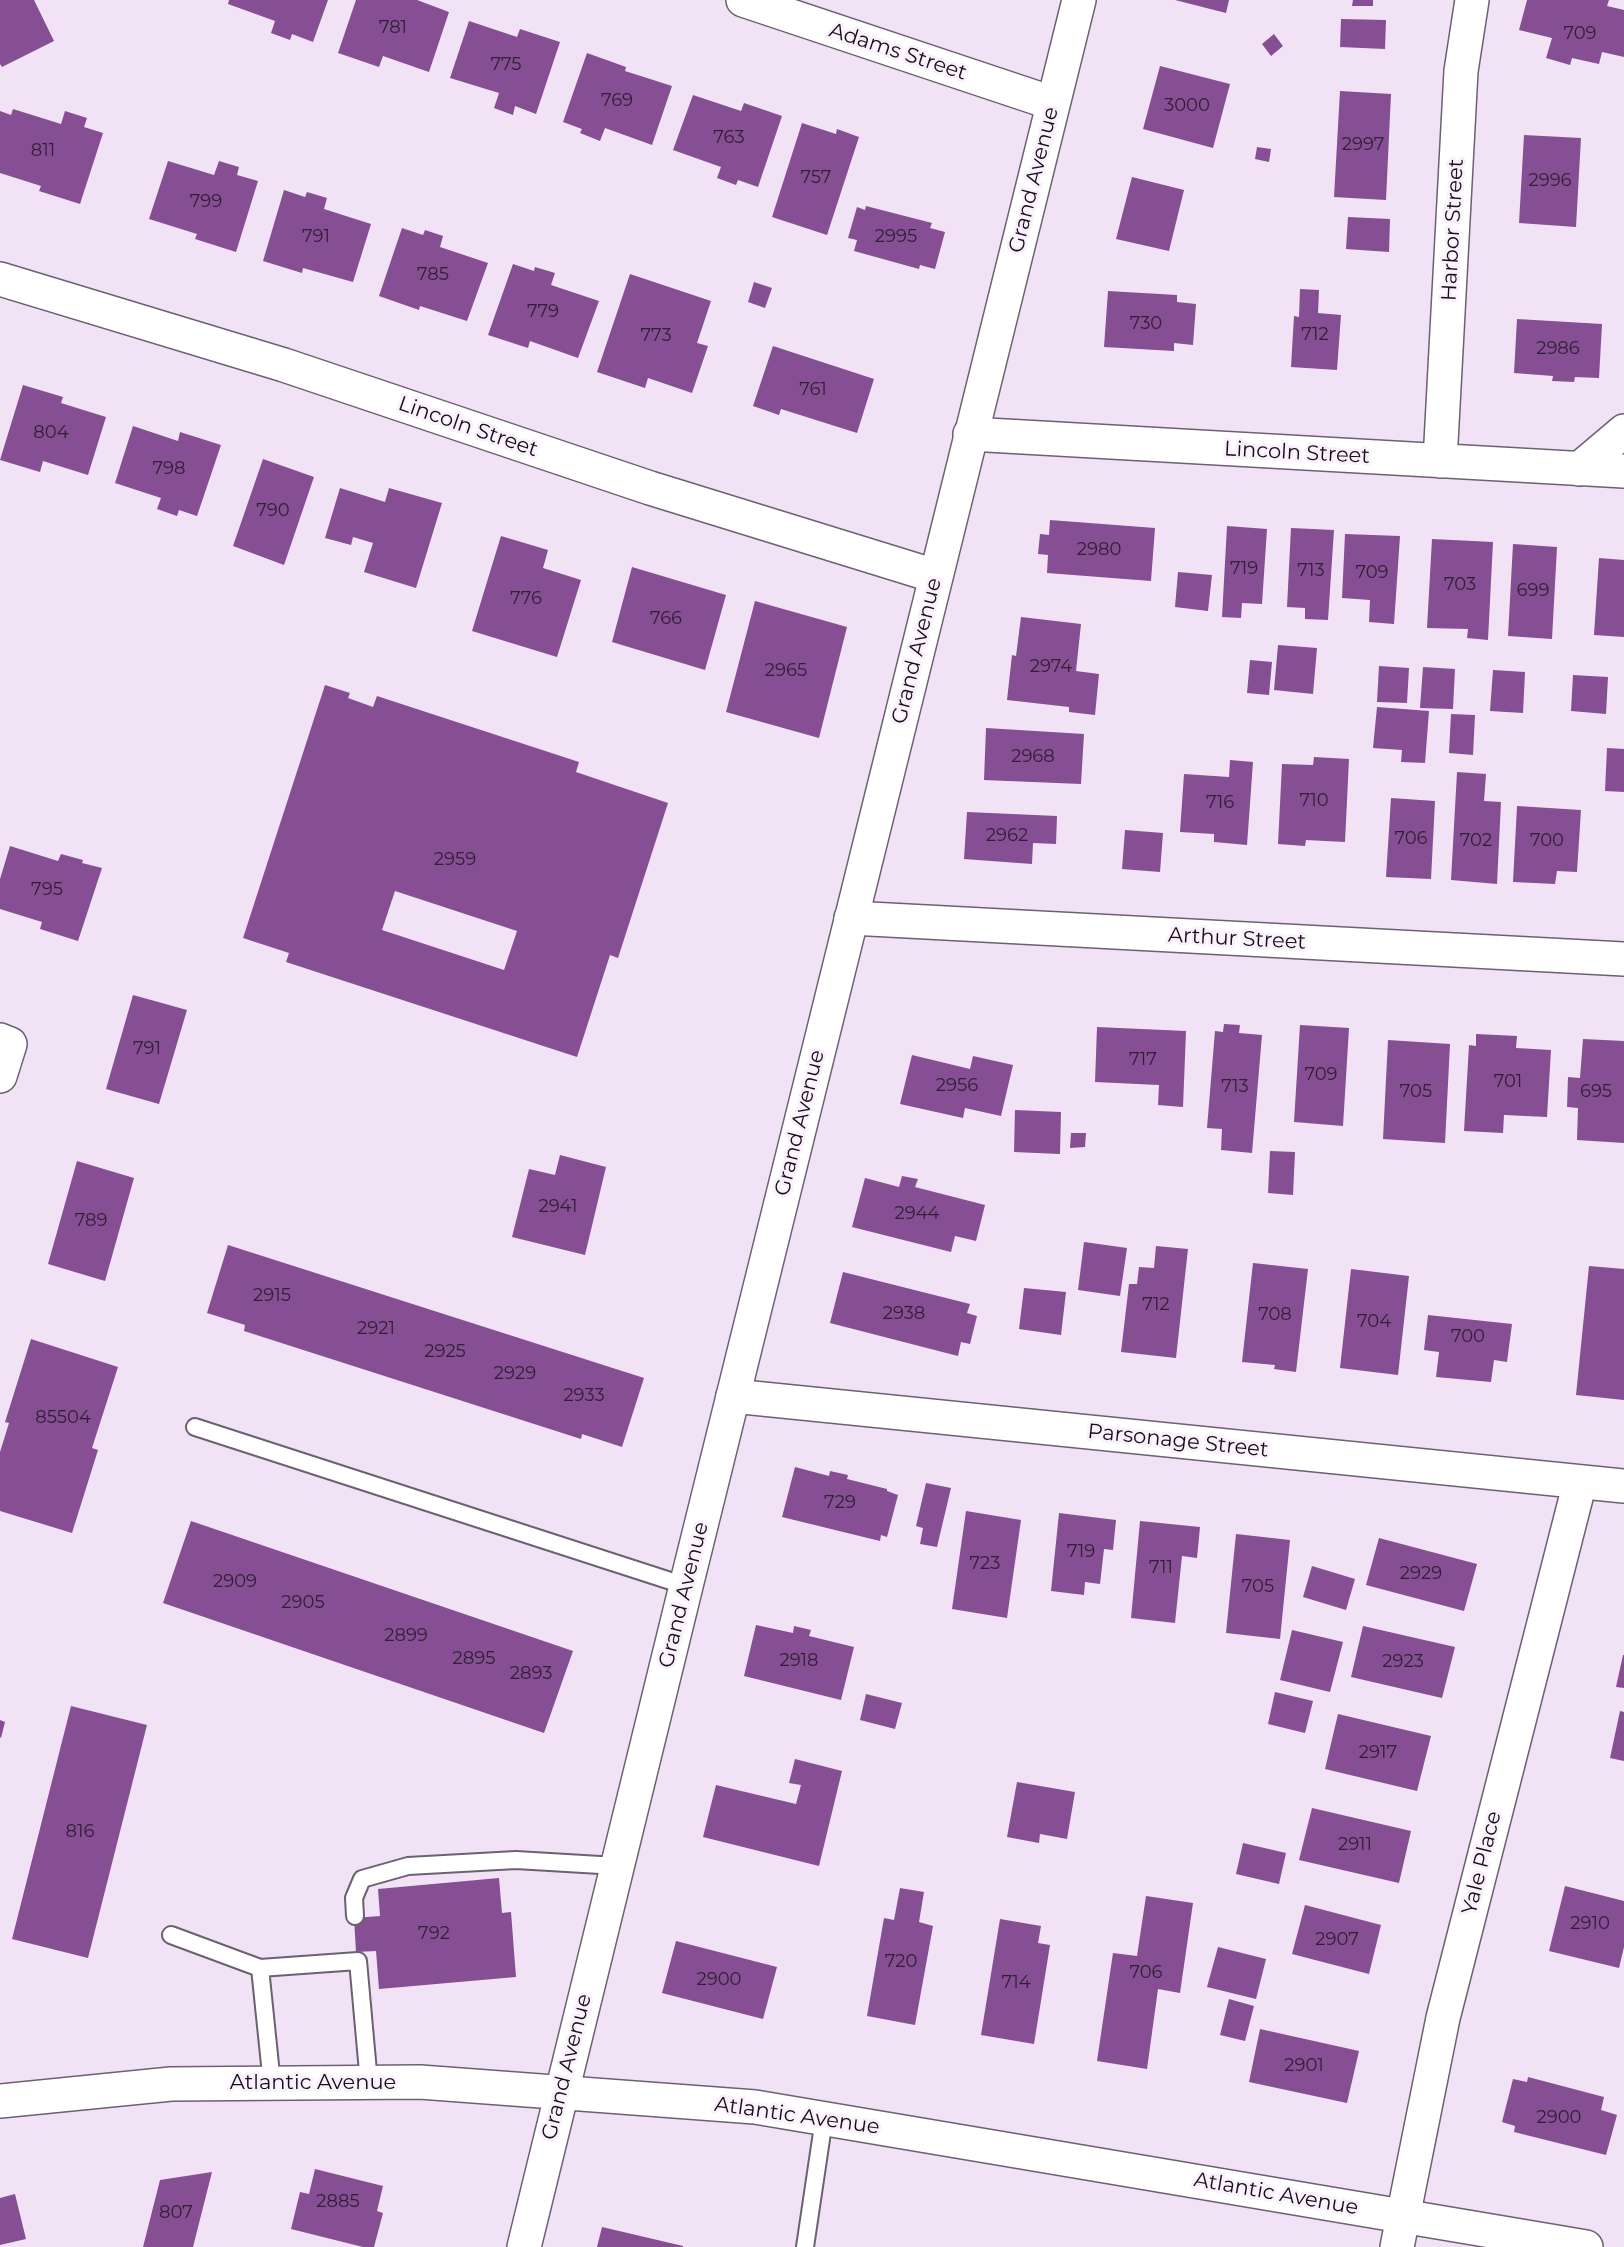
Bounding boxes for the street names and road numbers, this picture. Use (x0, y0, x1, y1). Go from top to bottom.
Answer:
street label: Adams Street (826, 18, 970, 86)
street label: Grand Avenue (1004, 104, 1064, 256)
street label: Harbor Street (1437, 158, 1469, 302)
street label: Lincoln Street (395, 391, 541, 463)
street label: Lincoln Street (1224, 437, 1370, 469)
street label: Grand Avenue (887, 575, 947, 727)
street label: Arthur Street (1167, 923, 1307, 955)
street label: Grand Avenue (770, 1047, 830, 1199)
street label: Parsonage Street (1086, 1419, 1270, 1463)
street label: Grand Avenue (654, 1519, 714, 1671)
street label: Yale Place (1457, 1809, 1507, 1917)
street label: Grand Avenue (537, 1991, 597, 2143)
street label: Atlantic Avenue (230, 2070, 396, 2096)
street label: Atlantic Avenue (713, 2092, 881, 2140)
street label: Atlantic Avenue (1192, 2167, 1360, 2221)

